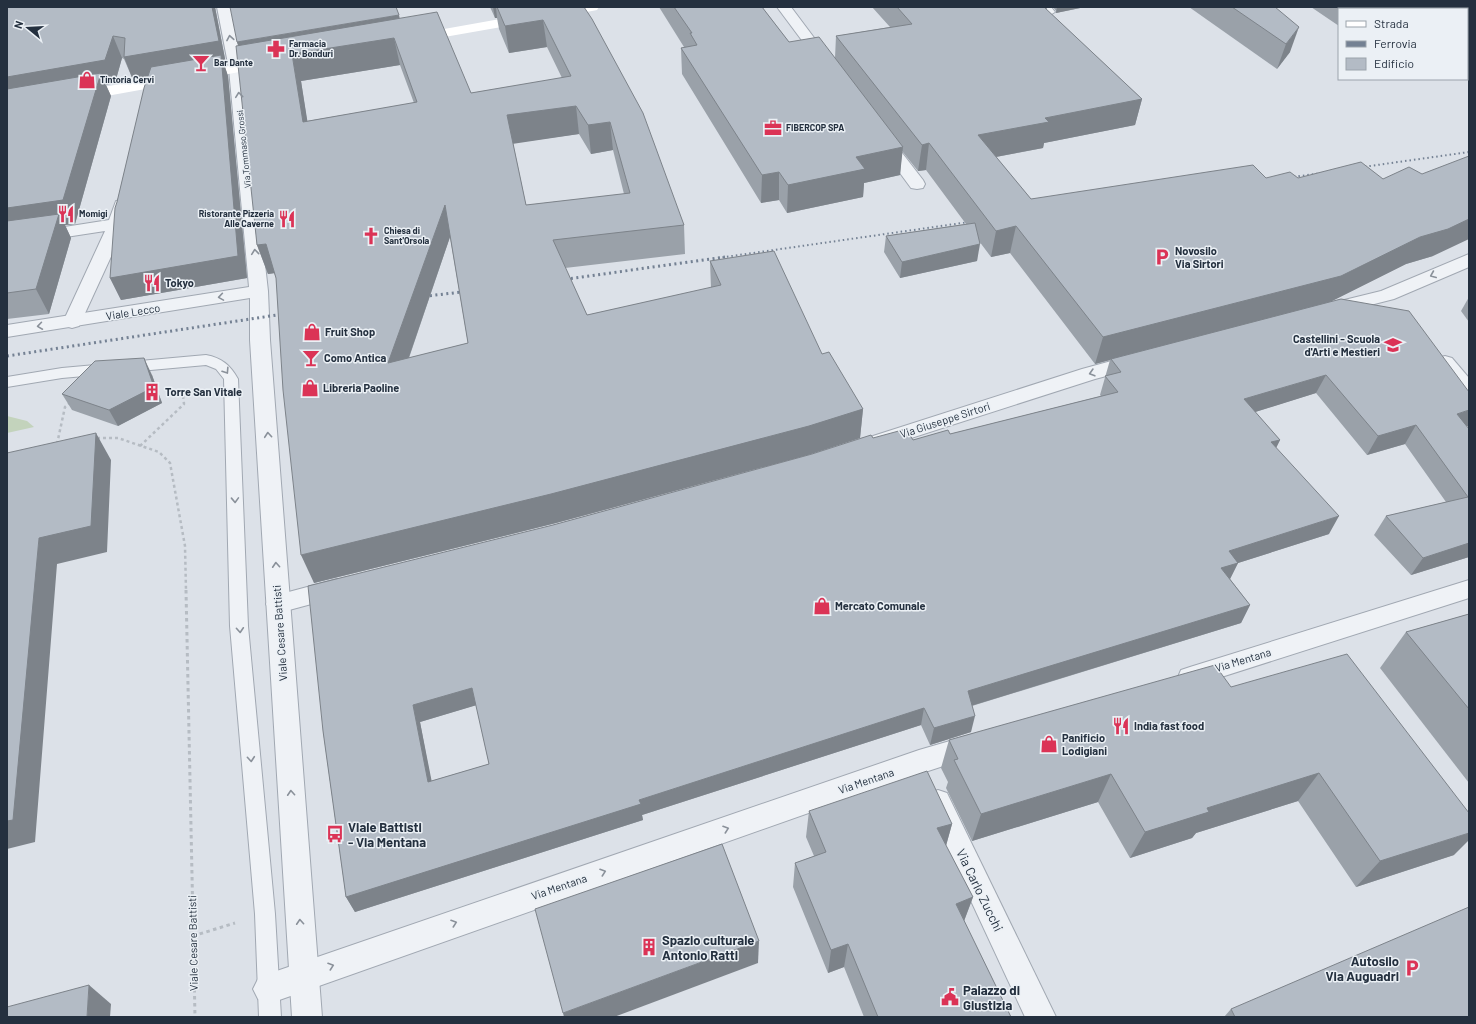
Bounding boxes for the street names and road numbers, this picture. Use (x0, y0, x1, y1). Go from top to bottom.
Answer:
street label: Via Tommaso Grossi (234, 109, 253, 189)
street label: Viale Lecco (105, 301, 161, 322)
street label: Via Giuseppe Sirtori (898, 399, 992, 440)
street label: Viale Cesare Battisti (270, 584, 289, 681)
street label: Via Mentana (1213, 645, 1272, 674)
street label: Via Mentana (836, 765, 895, 796)
street label: Via Carlo Zucchi (953, 846, 1007, 934)
street label: Via Mentana (529, 871, 588, 902)
street label: Viale Cesare Battisti (185, 895, 200, 991)

